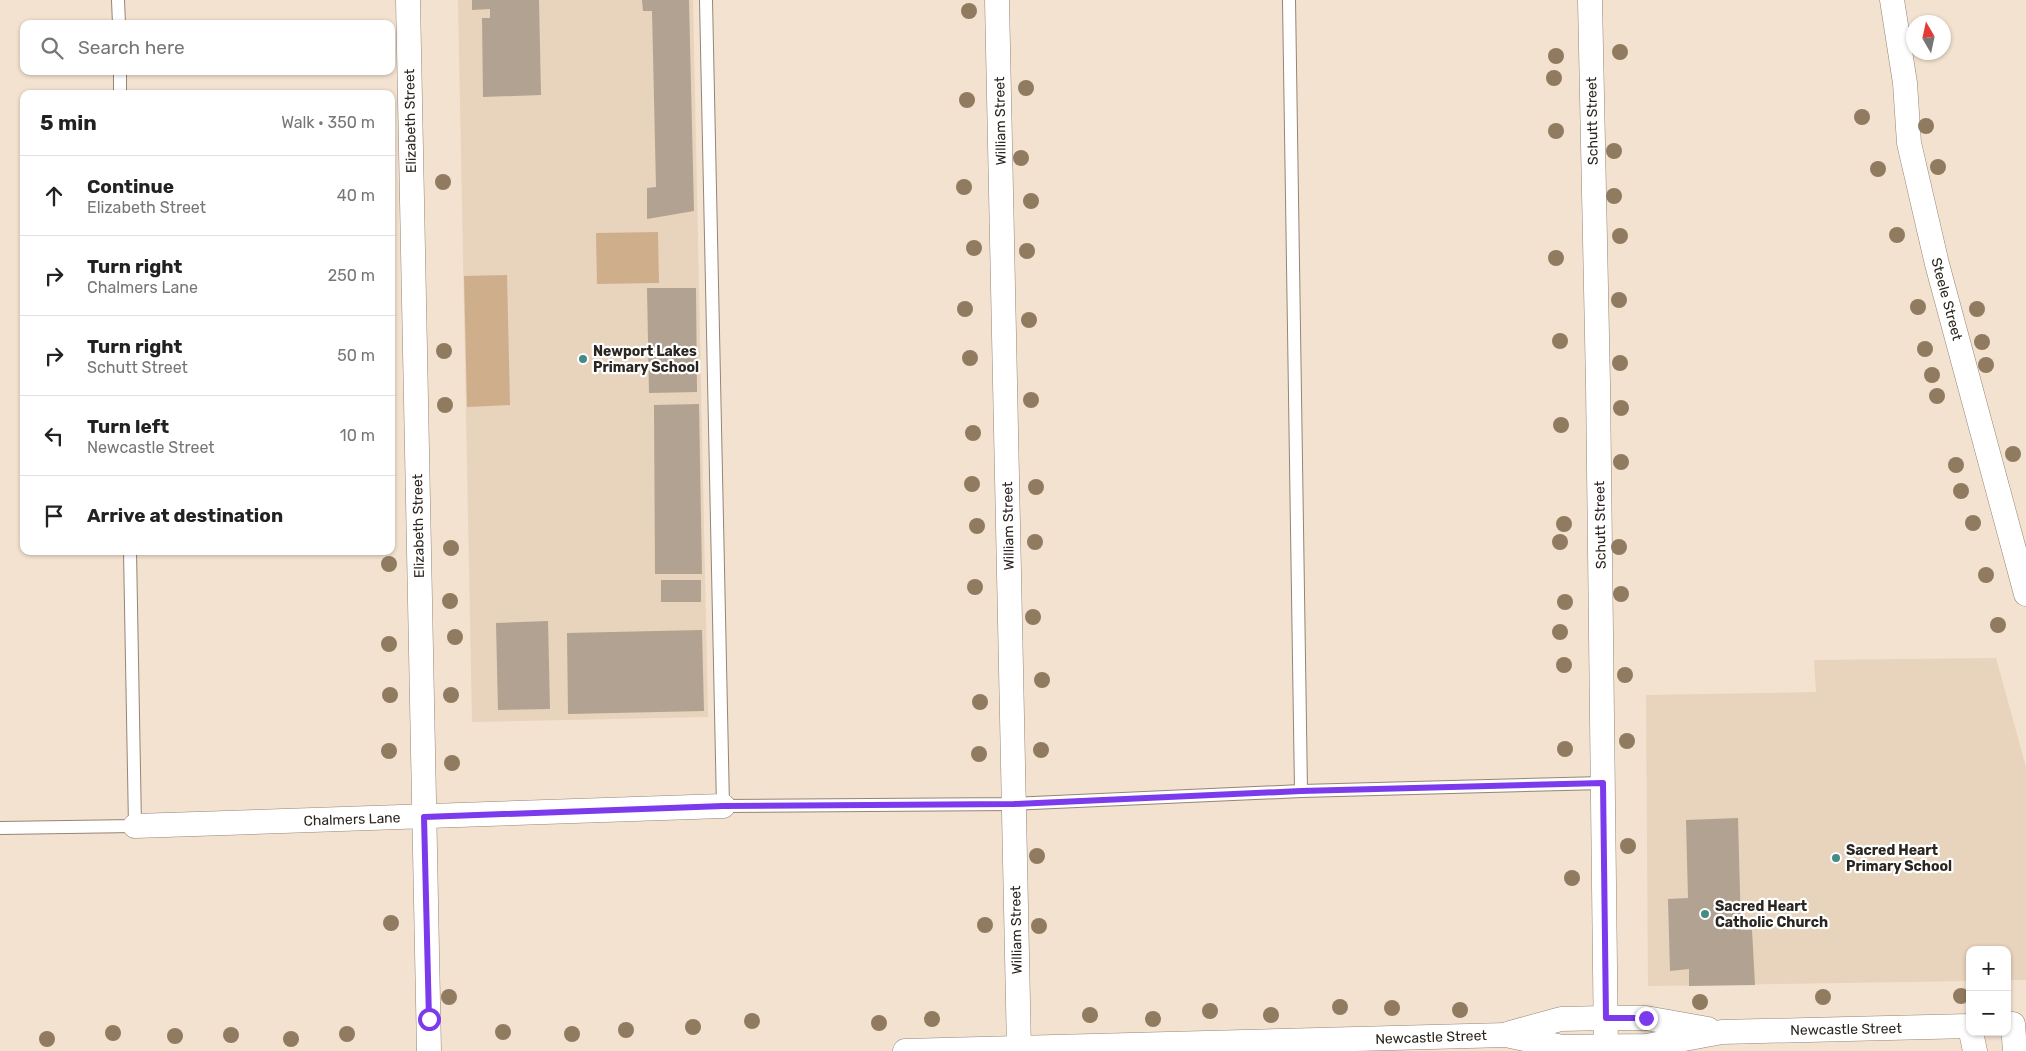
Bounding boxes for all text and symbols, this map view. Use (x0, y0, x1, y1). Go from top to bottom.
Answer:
north arrow (1906, 15, 1951, 60)
search box (20, 20, 395, 75)
icon: search (38, 34, 66, 62)
text: Search here (78, 36, 185, 59)
street label: Elizabeth Street (401, 68, 420, 173)
street label: William Street (991, 76, 1010, 166)
street label: Schutt Street (1583, 76, 1602, 165)
text: 5 min (40, 110, 97, 135)
text: Walk · 350 m (281, 113, 375, 132)
text: Continue (87, 175, 174, 198)
icon: ahead (40, 182, 68, 210)
text: 40 m (337, 186, 375, 205)
text: Elizabeth Street (87, 198, 206, 217)
text: Turn right (87, 255, 182, 278)
street label: Steele Street (1927, 256, 1966, 343)
icon: right (40, 262, 68, 290)
text: 250 m (328, 266, 375, 285)
text: Chalmers Lane (87, 278, 198, 297)
text: Turn right (87, 335, 182, 358)
icon: right (40, 342, 68, 370)
place label: Newport Lakes Primary School (593, 343, 699, 376)
text: 50 m (337, 346, 375, 365)
marker: Newport Lakes Primary School (577, 353, 589, 365)
text: Schutt Street (87, 358, 188, 377)
text: Turn left (87, 415, 169, 438)
icon: left (40, 422, 68, 450)
text: 10 m (340, 426, 375, 445)
text: Newcastle Street (87, 438, 215, 457)
street label: Elizabeth Street (409, 473, 428, 578)
street label: Schutt Street (1591, 480, 1610, 569)
street label: William Street (999, 481, 1018, 571)
icon: arrive (40, 502, 68, 530)
text: Arrive at destination (87, 504, 283, 527)
street label: Chalmers Lane (303, 809, 401, 830)
place label: Sacred Heart Primary School (1846, 842, 1952, 875)
marker: Sacred Heart Primary School (1830, 852, 1842, 864)
street label: William Street (1007, 885, 1026, 975)
place label: Sacred Heart Catholic Church (1715, 898, 1828, 931)
marker: Sacred Heart Catholic Church (1699, 908, 1711, 920)
map controls (1966, 946, 2011, 1036)
button: + (1966, 946, 2011, 991)
button: − (1966, 991, 2011, 1036)
route end (1635, 1007, 1658, 1030)
route start (418, 1008, 441, 1031)
street label: Newcastle Street (1790, 1020, 1902, 1039)
street label: Newcastle Street (1375, 1027, 1488, 1048)

